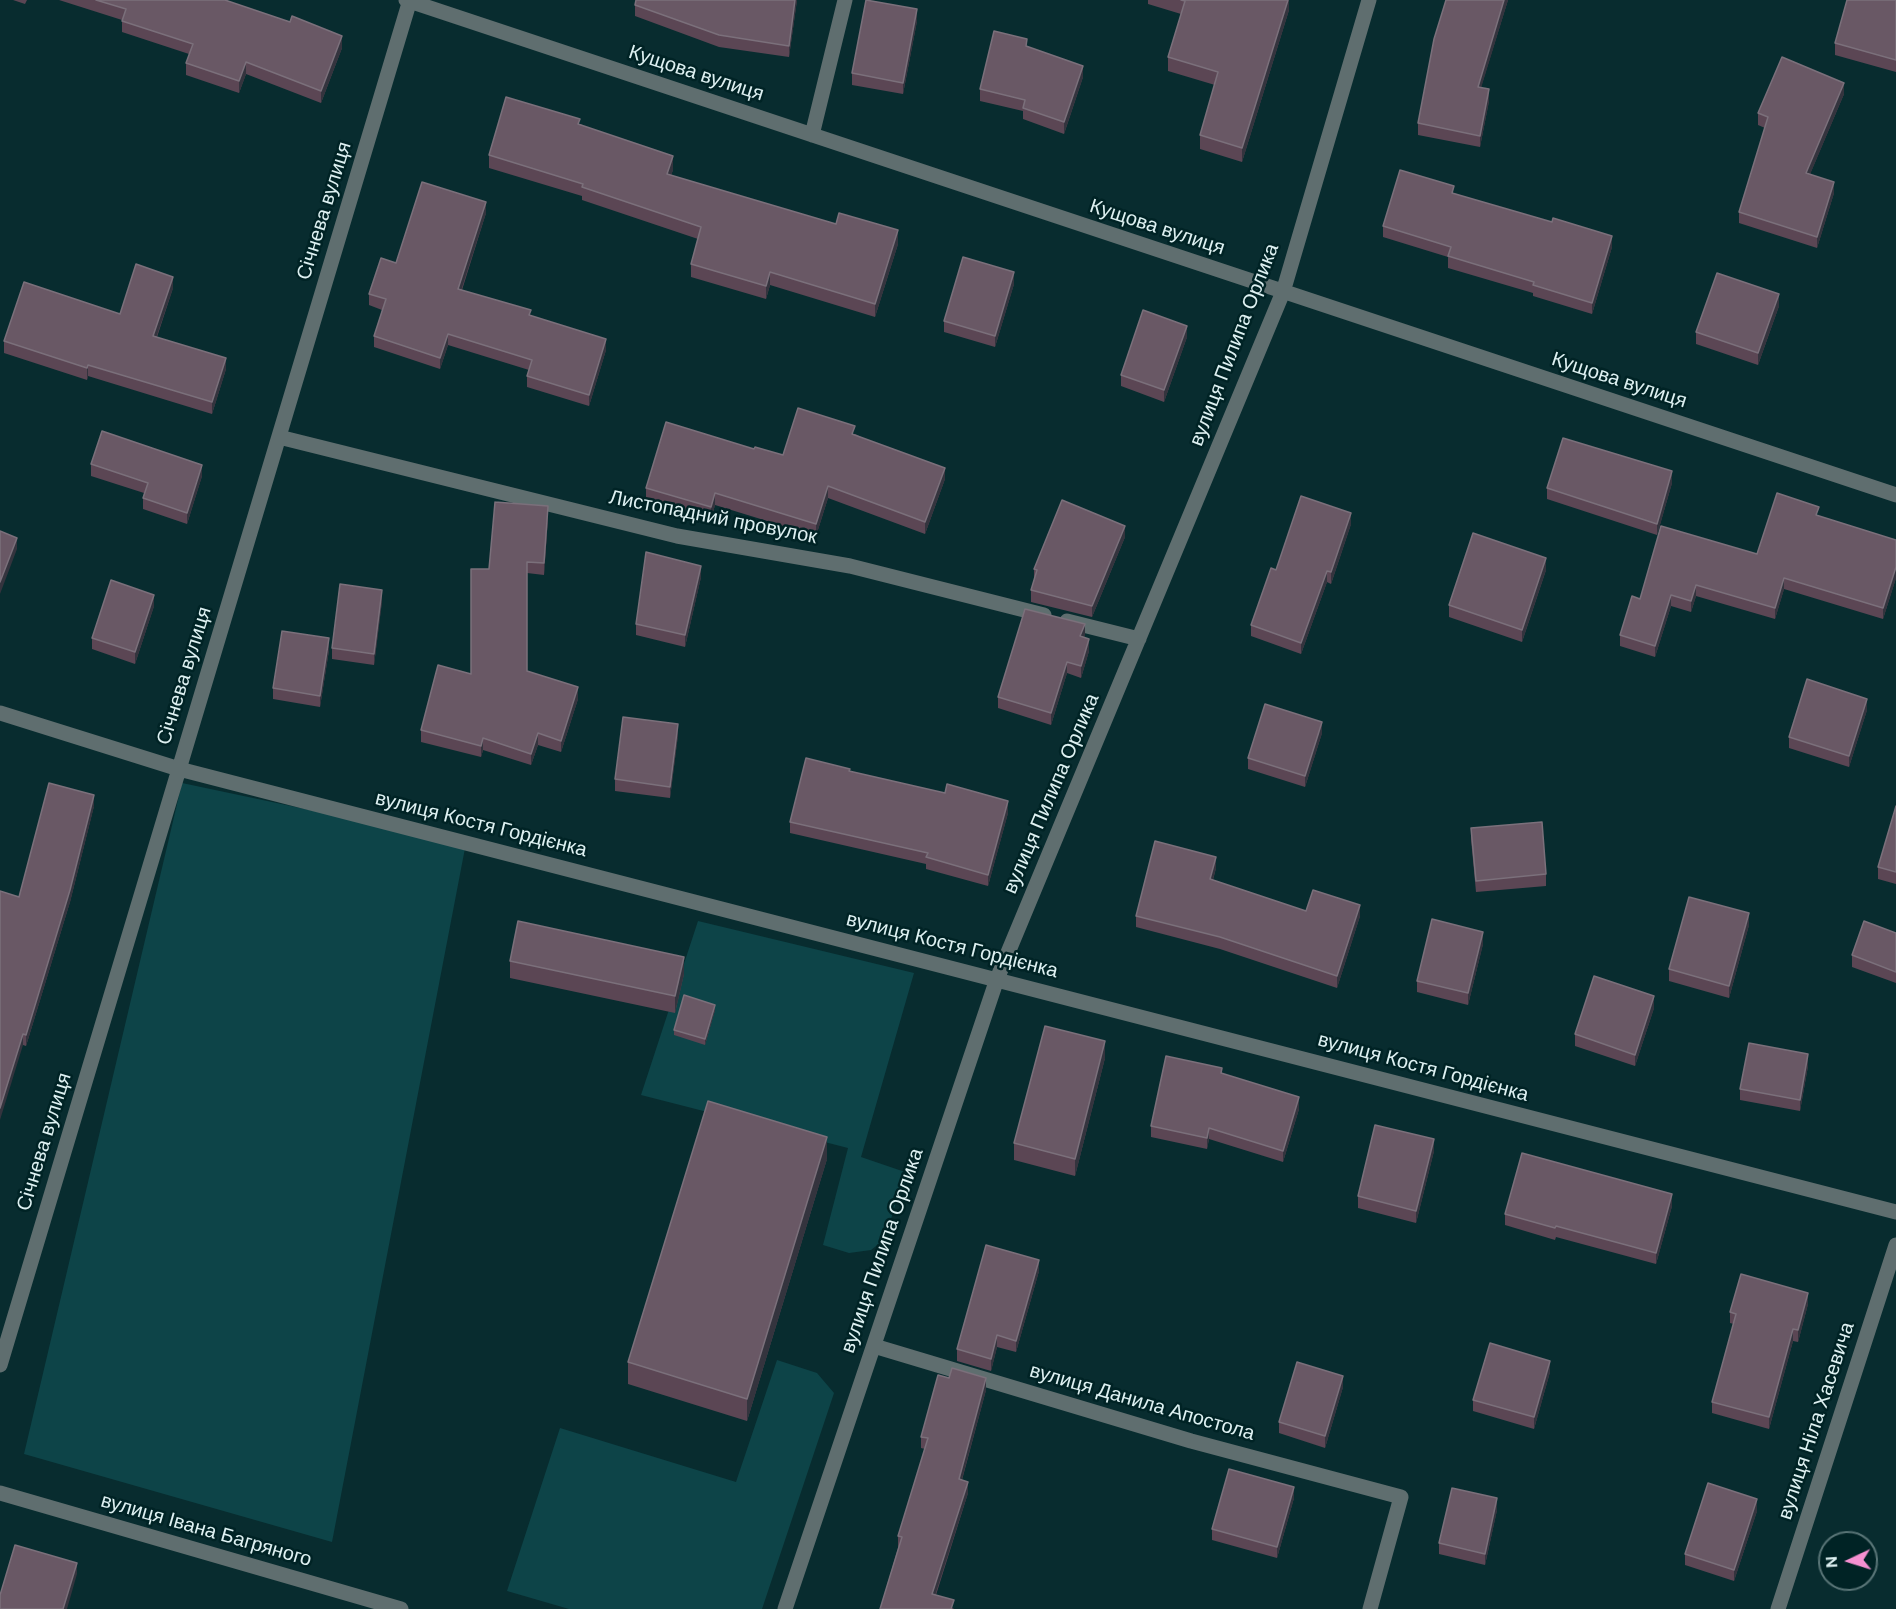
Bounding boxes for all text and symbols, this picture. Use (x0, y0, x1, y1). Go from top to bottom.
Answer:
street label: Кущова вулиця (625, 41, 767, 107)
street label: Січнева вулиця (293, 139, 357, 283)
street label: Кущова вулиця (1086, 195, 1228, 261)
street label: вулиця Пилипа Орлика (1185, 240, 1285, 450)
street label: Кущова вулиця (1548, 348, 1690, 414)
street label: Листопадний провулок (607, 486, 819, 550)
street label: Січнева вулиця (153, 604, 217, 748)
street label: вулиця Пилипа Орлика (999, 690, 1105, 898)
street label: вулиця Костя Гордієнка (373, 787, 589, 863)
street label: вулиця Костя Гордієнка (844, 908, 1060, 984)
street label: вулиця Костя Гордієнка (1315, 1028, 1531, 1108)
street label: Січнева вулиця (13, 1070, 77, 1214)
street label: вулиця Пилипа Орлика (837, 1145, 929, 1357)
street label: вулиця Ніла Хасевича (1774, 1319, 1860, 1523)
street label: вулиця Данила Апостола (1027, 1359, 1257, 1447)
street label: вулиця Івана Багряного (98, 1489, 314, 1573)
north arrow (1818, 1531, 1878, 1591)
text: N (1821, 1556, 1842, 1569)

